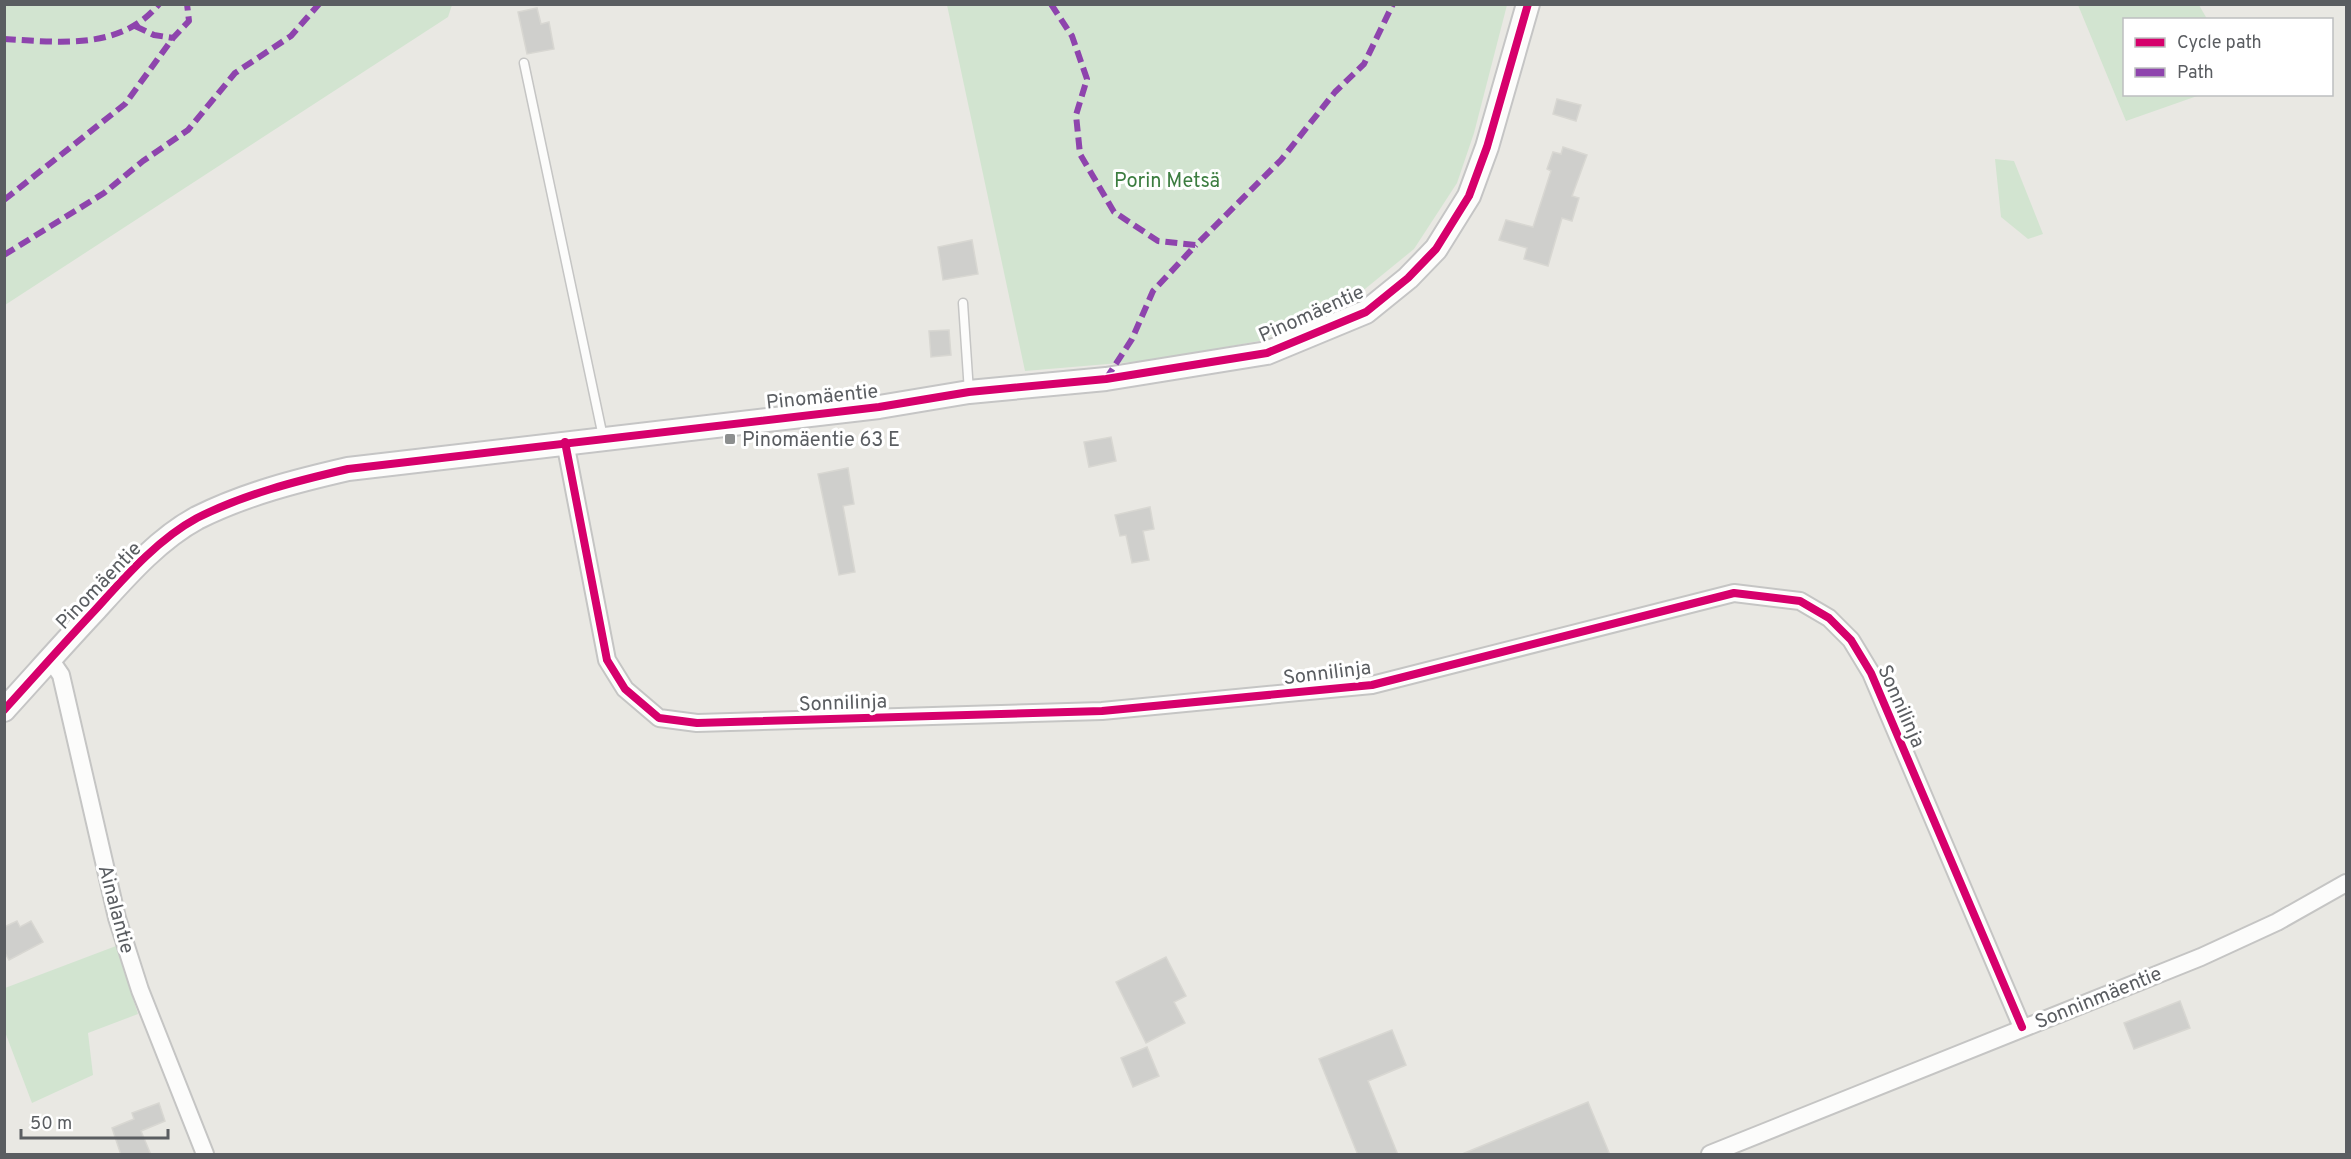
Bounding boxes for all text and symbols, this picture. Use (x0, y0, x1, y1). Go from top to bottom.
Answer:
legend (2123, 18, 2333, 96)
text: Cycle path (2177, 32, 2262, 55)
text: Path (2177, 62, 2214, 85)
park label: Porin Metsä (1114, 169, 1220, 195)
street label: Pinomäentie (1255, 280, 1369, 350)
street label: Pinomäentie (765, 379, 880, 417)
place label: Pinomäentie 63 E (742, 428, 900, 454)
marker: Pinomäentie 63 E (723, 432, 737, 446)
street label: Pinomäentie (51, 537, 148, 636)
street label: Sonnilinja (1282, 656, 1373, 692)
street label: Sonnilinja (1870, 661, 1930, 752)
street label: Sonnilinja (798, 689, 888, 719)
street label: Ainalantie (91, 862, 139, 957)
street label: Sonninmäentie (2032, 962, 2166, 1036)
scale bar (21, 1102, 168, 1140)
text: 50 m (30, 1113, 72, 1136)

